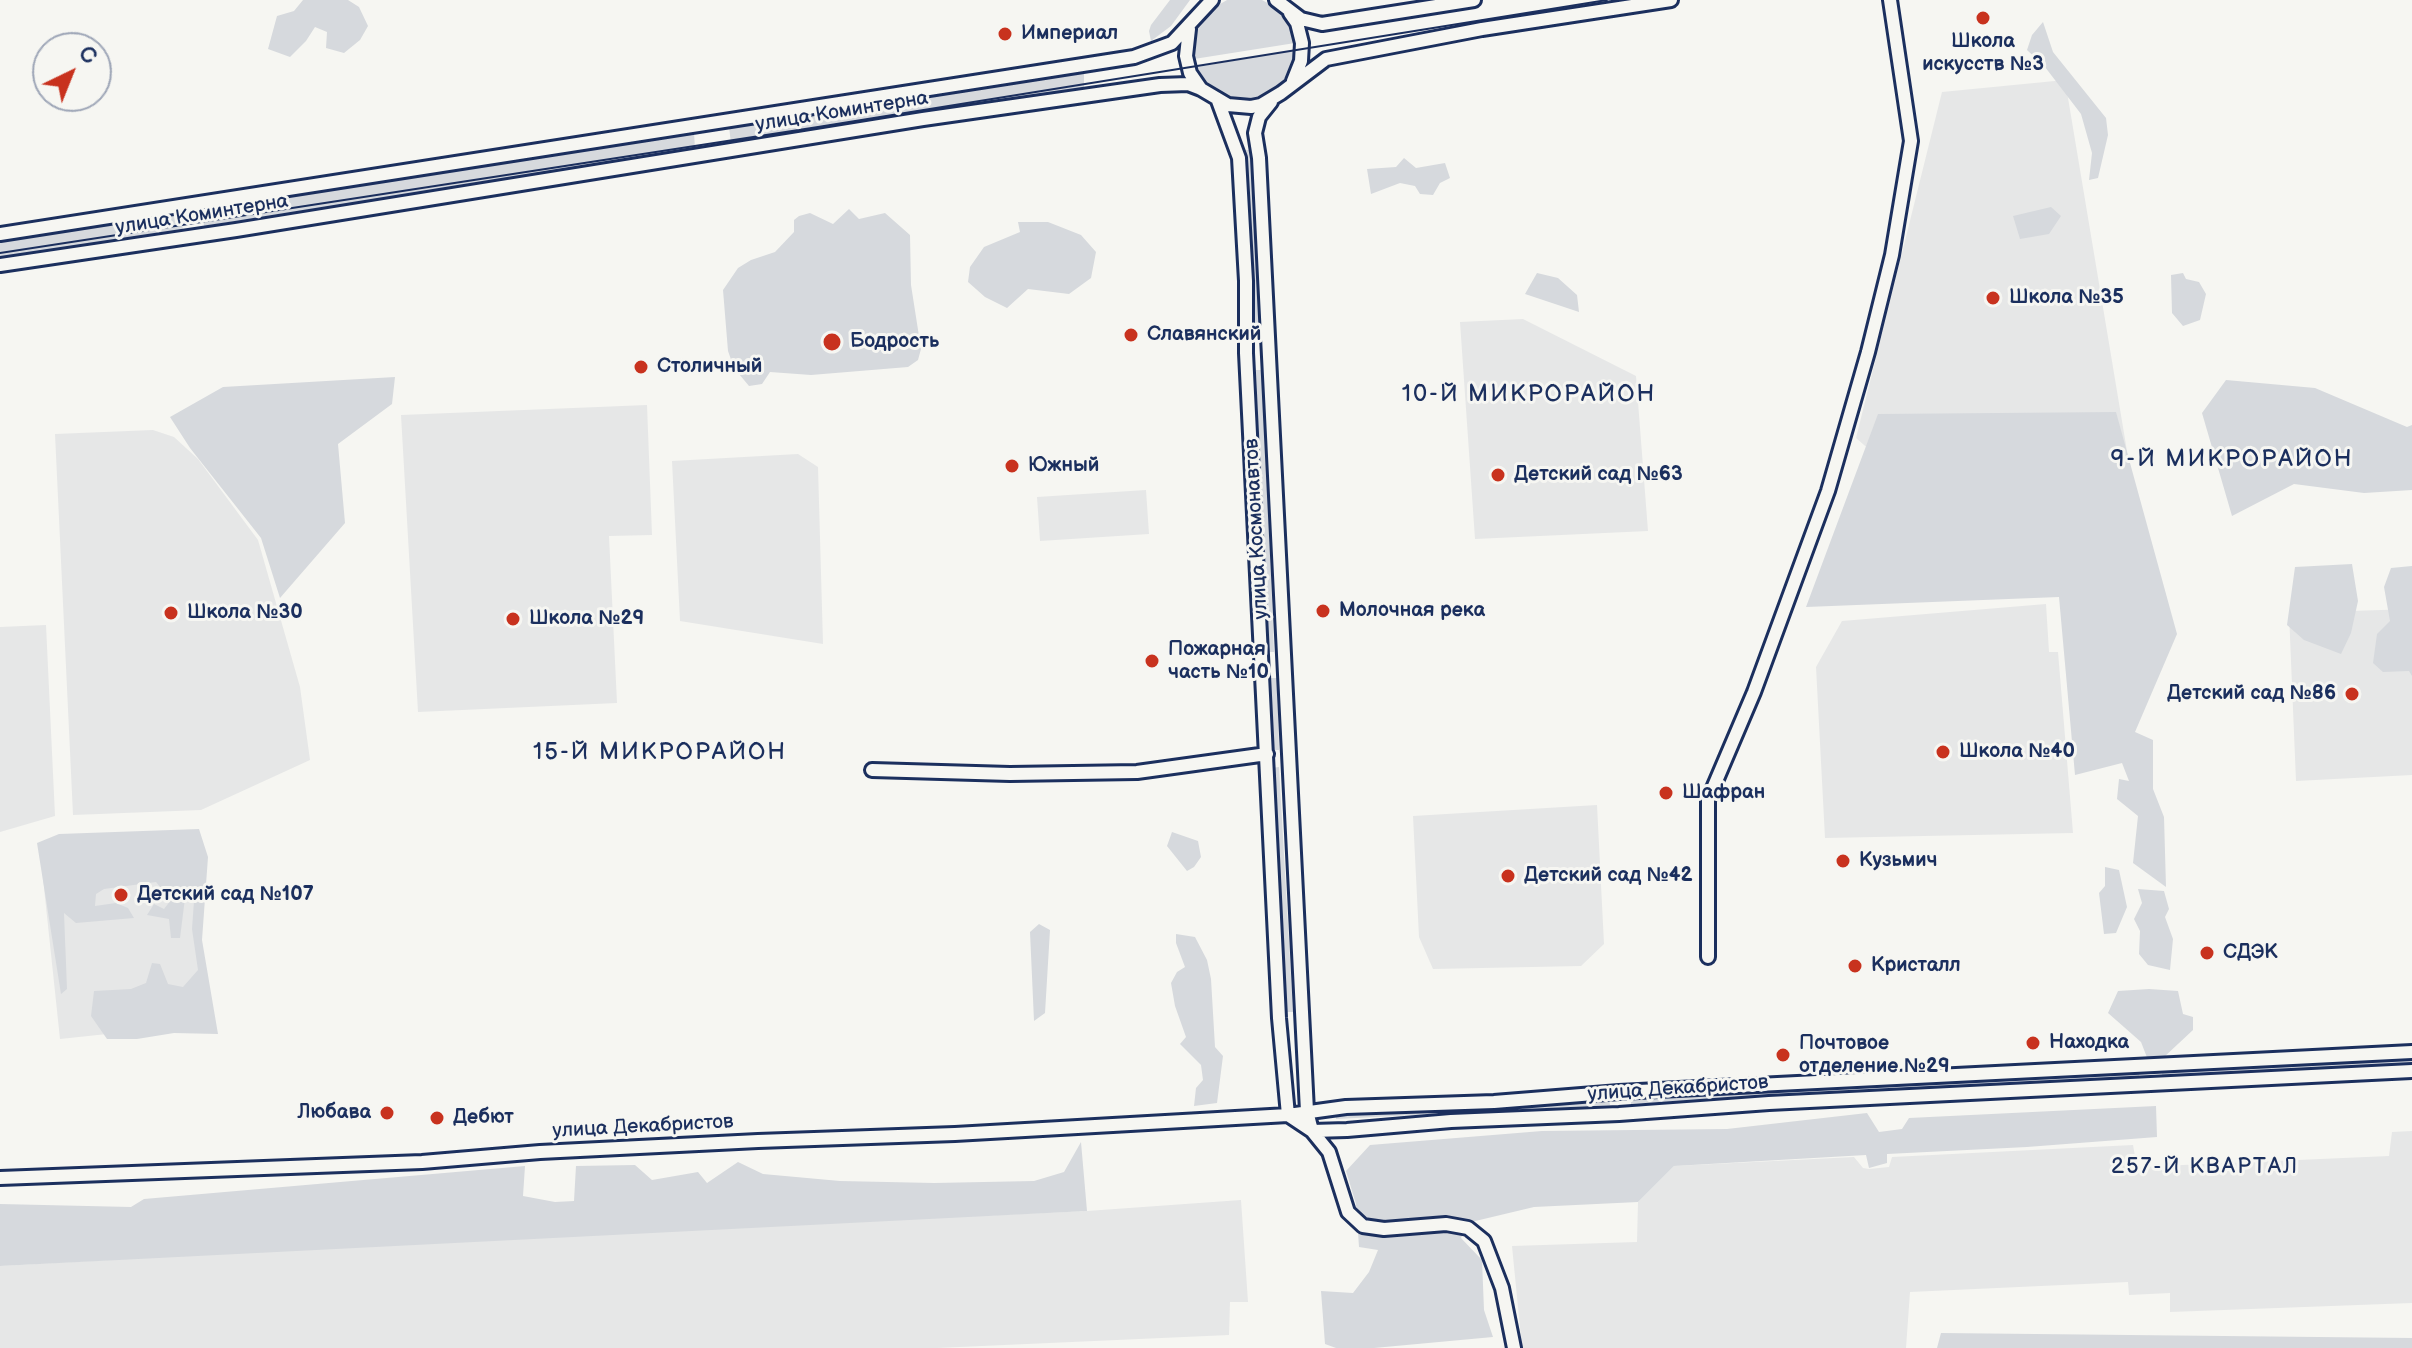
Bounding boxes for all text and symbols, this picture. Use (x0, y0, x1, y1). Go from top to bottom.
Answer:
marker: Школа искусств №3 (1974, 9, 1992, 27)
place label: Империал (1021, 22, 1118, 46)
marker: Империал (996, 25, 1014, 43)
place label: Школа искусств №3 (1922, 30, 2044, 77)
north arrow (32, 32, 112, 112)
text: С (73, 40, 102, 71)
street label: улица Коминтерна (754, 86, 930, 138)
street label: улица Коминтерна (114, 189, 290, 241)
place label: Школа №35 (2009, 286, 2124, 310)
marker: Школа №35 (1984, 289, 2002, 307)
place label: Славянский (1147, 323, 1261, 347)
marker: Славянский (1122, 326, 1140, 344)
place label: Бодрость (850, 330, 939, 354)
marker: Бодрость (821, 331, 843, 353)
place label: Столичный (657, 355, 762, 379)
marker: Столичный (632, 358, 650, 376)
district label: 10-Й МИКРОРАЙОН (1402, 381, 1656, 409)
street label: улица Космонавтов (1240, 438, 1274, 620)
district label: 9-Й МИКРОРАЙОН (2110, 446, 2354, 474)
place label: Южный (1028, 454, 1099, 478)
marker: Южный (1003, 457, 1021, 475)
place label: Детский сад №63 (1514, 463, 1683, 487)
marker: Детский сад №63 (1489, 466, 1507, 484)
place label: Молочная река (1339, 599, 1485, 623)
place label: Школа №30 (187, 601, 303, 625)
marker: Молочная река (1314, 602, 1332, 620)
marker: Школа №30 (162, 604, 180, 622)
place label: Школа №29 (529, 607, 644, 631)
marker: Школа №29 (504, 610, 522, 628)
place label: Пожарная часть №10 (1168, 638, 1269, 685)
marker: Пожарная часть №10 (1143, 652, 1161, 670)
place label: Детский сад №86 (2167, 682, 2336, 706)
marker: Детский сад №86 (2343, 685, 2361, 703)
district label: 15-Й МИКРОРАЙОН (533, 739, 787, 767)
place label: Школа №40 (1959, 740, 2075, 764)
marker: Школа №40 (1934, 743, 1952, 761)
place label: Шафран (1682, 781, 1765, 805)
marker: Шафран (1657, 784, 1675, 802)
place label: Кузьмич (1859, 849, 1937, 873)
marker: Кузьмич (1834, 852, 1852, 870)
place label: Детский сад №42 (1524, 864, 1693, 888)
marker: Детский сад №42 (1499, 867, 1517, 885)
place label: Детский сад №107 (137, 883, 314, 907)
marker: Детский сад №107 (112, 886, 130, 904)
place label: СДЭК (2223, 941, 2278, 965)
marker: СДЭК (2198, 944, 2216, 962)
place label: Кристалл (1871, 954, 1961, 978)
marker: Кристалл (1846, 957, 1864, 975)
place label: Находка (2049, 1031, 2129, 1055)
place label: Почтовое отделение №29 (1799, 1032, 1950, 1079)
marker: Находка (2024, 1034, 2042, 1052)
marker: Почтовое отделение №29 (1774, 1046, 1792, 1064)
street label: улица Декабристов (1587, 1071, 1769, 1107)
place label: Любава (297, 1101, 371, 1125)
marker: Любава (378, 1104, 396, 1122)
place label: Дебют (453, 1106, 514, 1130)
marker: Дебют (428, 1109, 446, 1127)
street label: улица Декабристов (552, 1110, 734, 1144)
district label: 257-Й КВАРТАЛ (2111, 1154, 2299, 1180)

